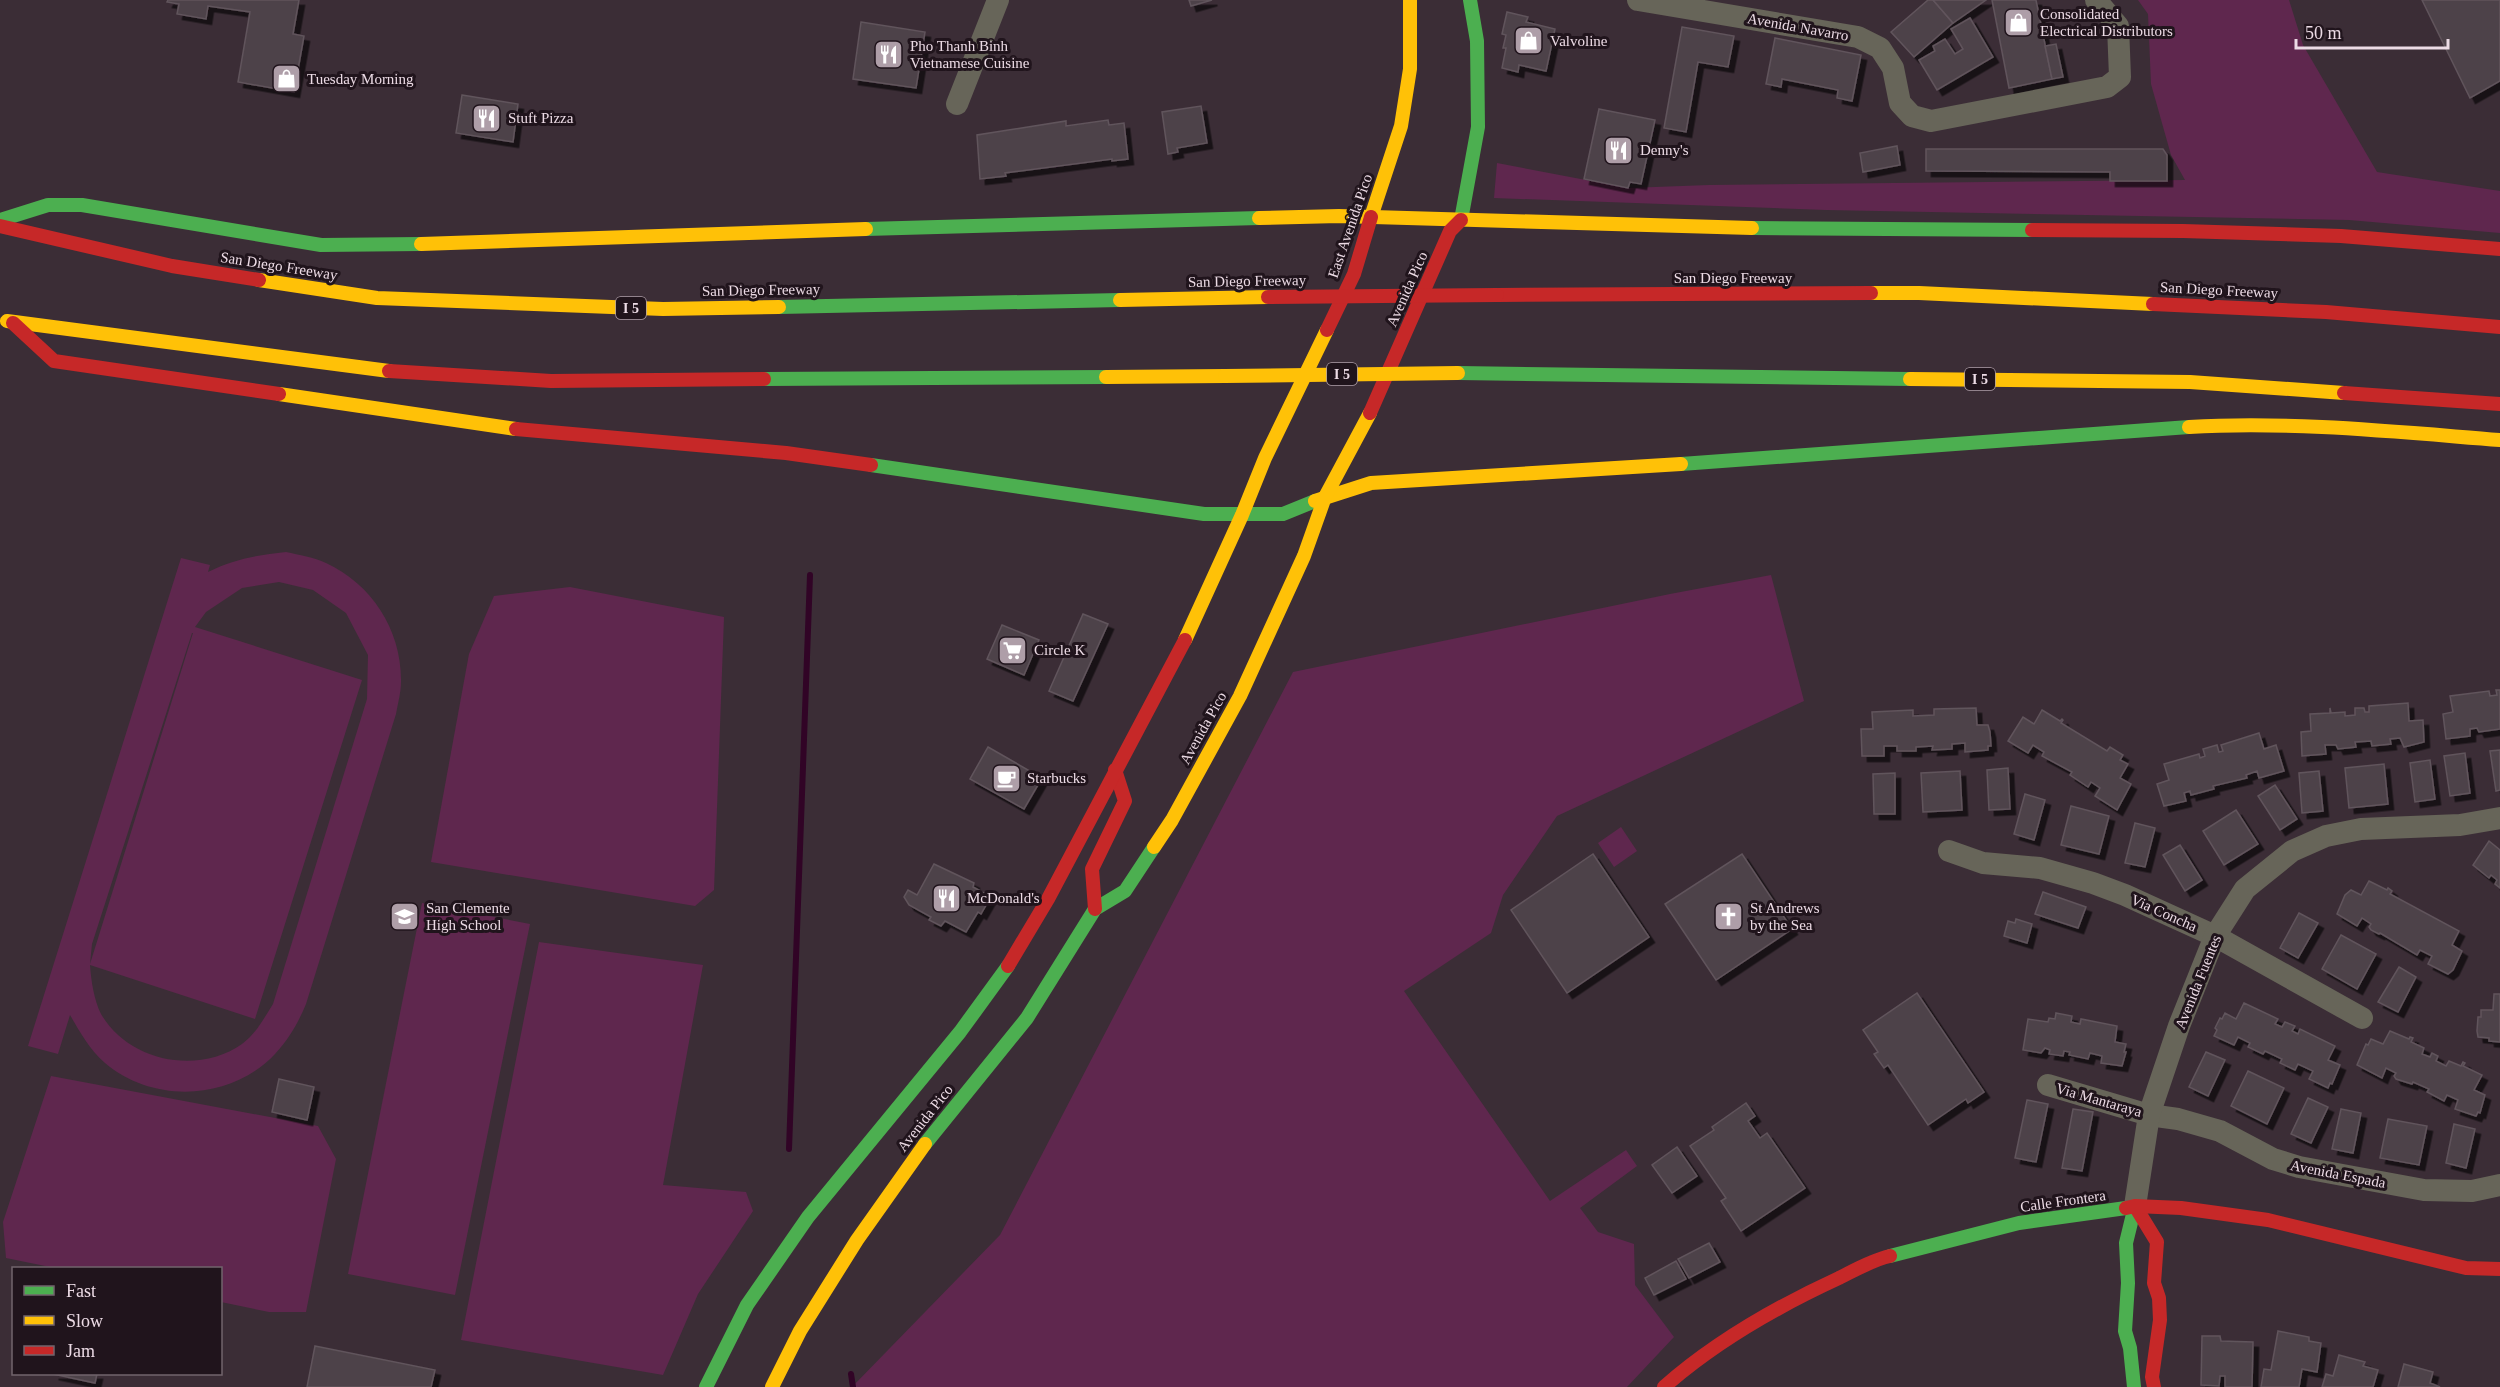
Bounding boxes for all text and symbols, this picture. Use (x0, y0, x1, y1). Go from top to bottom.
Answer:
place label: Consolidated Electrical Distributors (2040, 6, 2173, 39)
shop icon: Consolidated Electrical Distributors (2003, 7, 2035, 39)
street label: Avenida Navarro (1746, 10, 1850, 44)
scale bar (2296, 12, 2448, 50)
text: 50 m (2305, 23, 2342, 43)
shop icon: Valvoline (1513, 25, 1545, 57)
place label: Valvoline (1550, 33, 1608, 49)
place label: Pho Thanh Binh Vietnamese Cuisine (910, 38, 1030, 71)
restaurant icon: Pho Thanh Binh Vietnamese Cuisine (873, 39, 905, 71)
shop icon: Tuesday Morning (270, 63, 302, 95)
place label: Tuesday Morning (307, 71, 414, 87)
restaurant icon: Stuft Pizza (471, 102, 503, 134)
place label: Stuft Pizza (508, 110, 574, 126)
restaurant icon: Denny's (1603, 134, 1635, 166)
place label: Denny's (1640, 142, 1689, 158)
street label: East Avenida Pico (1325, 172, 1375, 280)
street label: San Diego Freeway (219, 249, 339, 283)
street label: Avenida Pico (1383, 249, 1431, 329)
street label: San Diego Freeway (1674, 270, 1793, 286)
street label: San Diego Freeway (1188, 272, 1307, 290)
street label: San Diego Freeway (2160, 279, 2279, 301)
street label: San Diego Freeway (702, 281, 821, 299)
road number: I 5 (616, 297, 646, 319)
road number: I 5 (1327, 363, 1357, 385)
road number: I 5 (1965, 368, 1995, 390)
supermarket icon: Circle K (997, 634, 1029, 666)
place label: Circle K (1034, 642, 1085, 658)
street label: Avenida Pico (1177, 689, 1229, 767)
cafe icon: Starbucks (990, 762, 1022, 794)
place label: Starbucks (1027, 770, 1086, 786)
restaurant icon: McDonald's (930, 882, 962, 914)
place label: McDonald's (967, 890, 1040, 906)
street label: Via Concha (2129, 891, 2200, 935)
place label: San Clemente High School (426, 900, 510, 933)
place label: St Andrews by the Sea (1750, 900, 1820, 933)
school or university icon: San Clemente High School (389, 901, 421, 933)
church icon: St Andrews by the Sea (1713, 901, 1745, 933)
street label: Avenida Fuentes (2172, 932, 2224, 1031)
street label: Via Mantaraya (2054, 1080, 2144, 1120)
street label: Avenida Pico (894, 1082, 956, 1154)
street label: Avenida Espada (2289, 1157, 2387, 1191)
street label: Calle Frontera (2019, 1187, 2107, 1215)
legend (12, 1267, 222, 1375)
text: Fast (66, 1281, 96, 1301)
text: Slow (66, 1311, 103, 1331)
text: Jam (66, 1341, 95, 1361)

